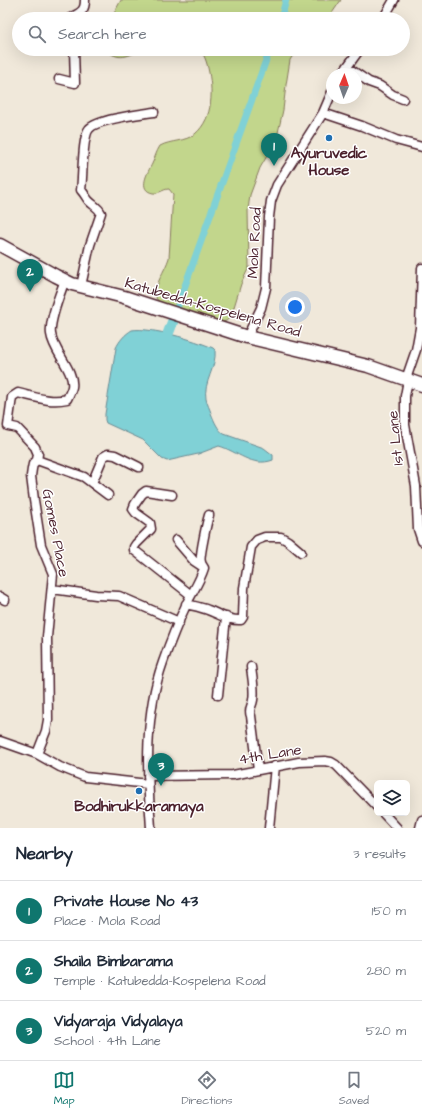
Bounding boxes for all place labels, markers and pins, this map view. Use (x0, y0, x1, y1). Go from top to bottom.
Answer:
pin: 1 (261, 133, 287, 166)
marker: Ayuruvedic House (324, 133, 334, 143)
place label: Ayuruvedic House (291, 143, 368, 181)
pin: 2 (17, 259, 43, 292)
pin: 3 (148, 753, 174, 786)
marker: Bodhirukkaramaya (134, 786, 144, 796)
place label: Bodhirukkaramaya (74, 796, 204, 818)

